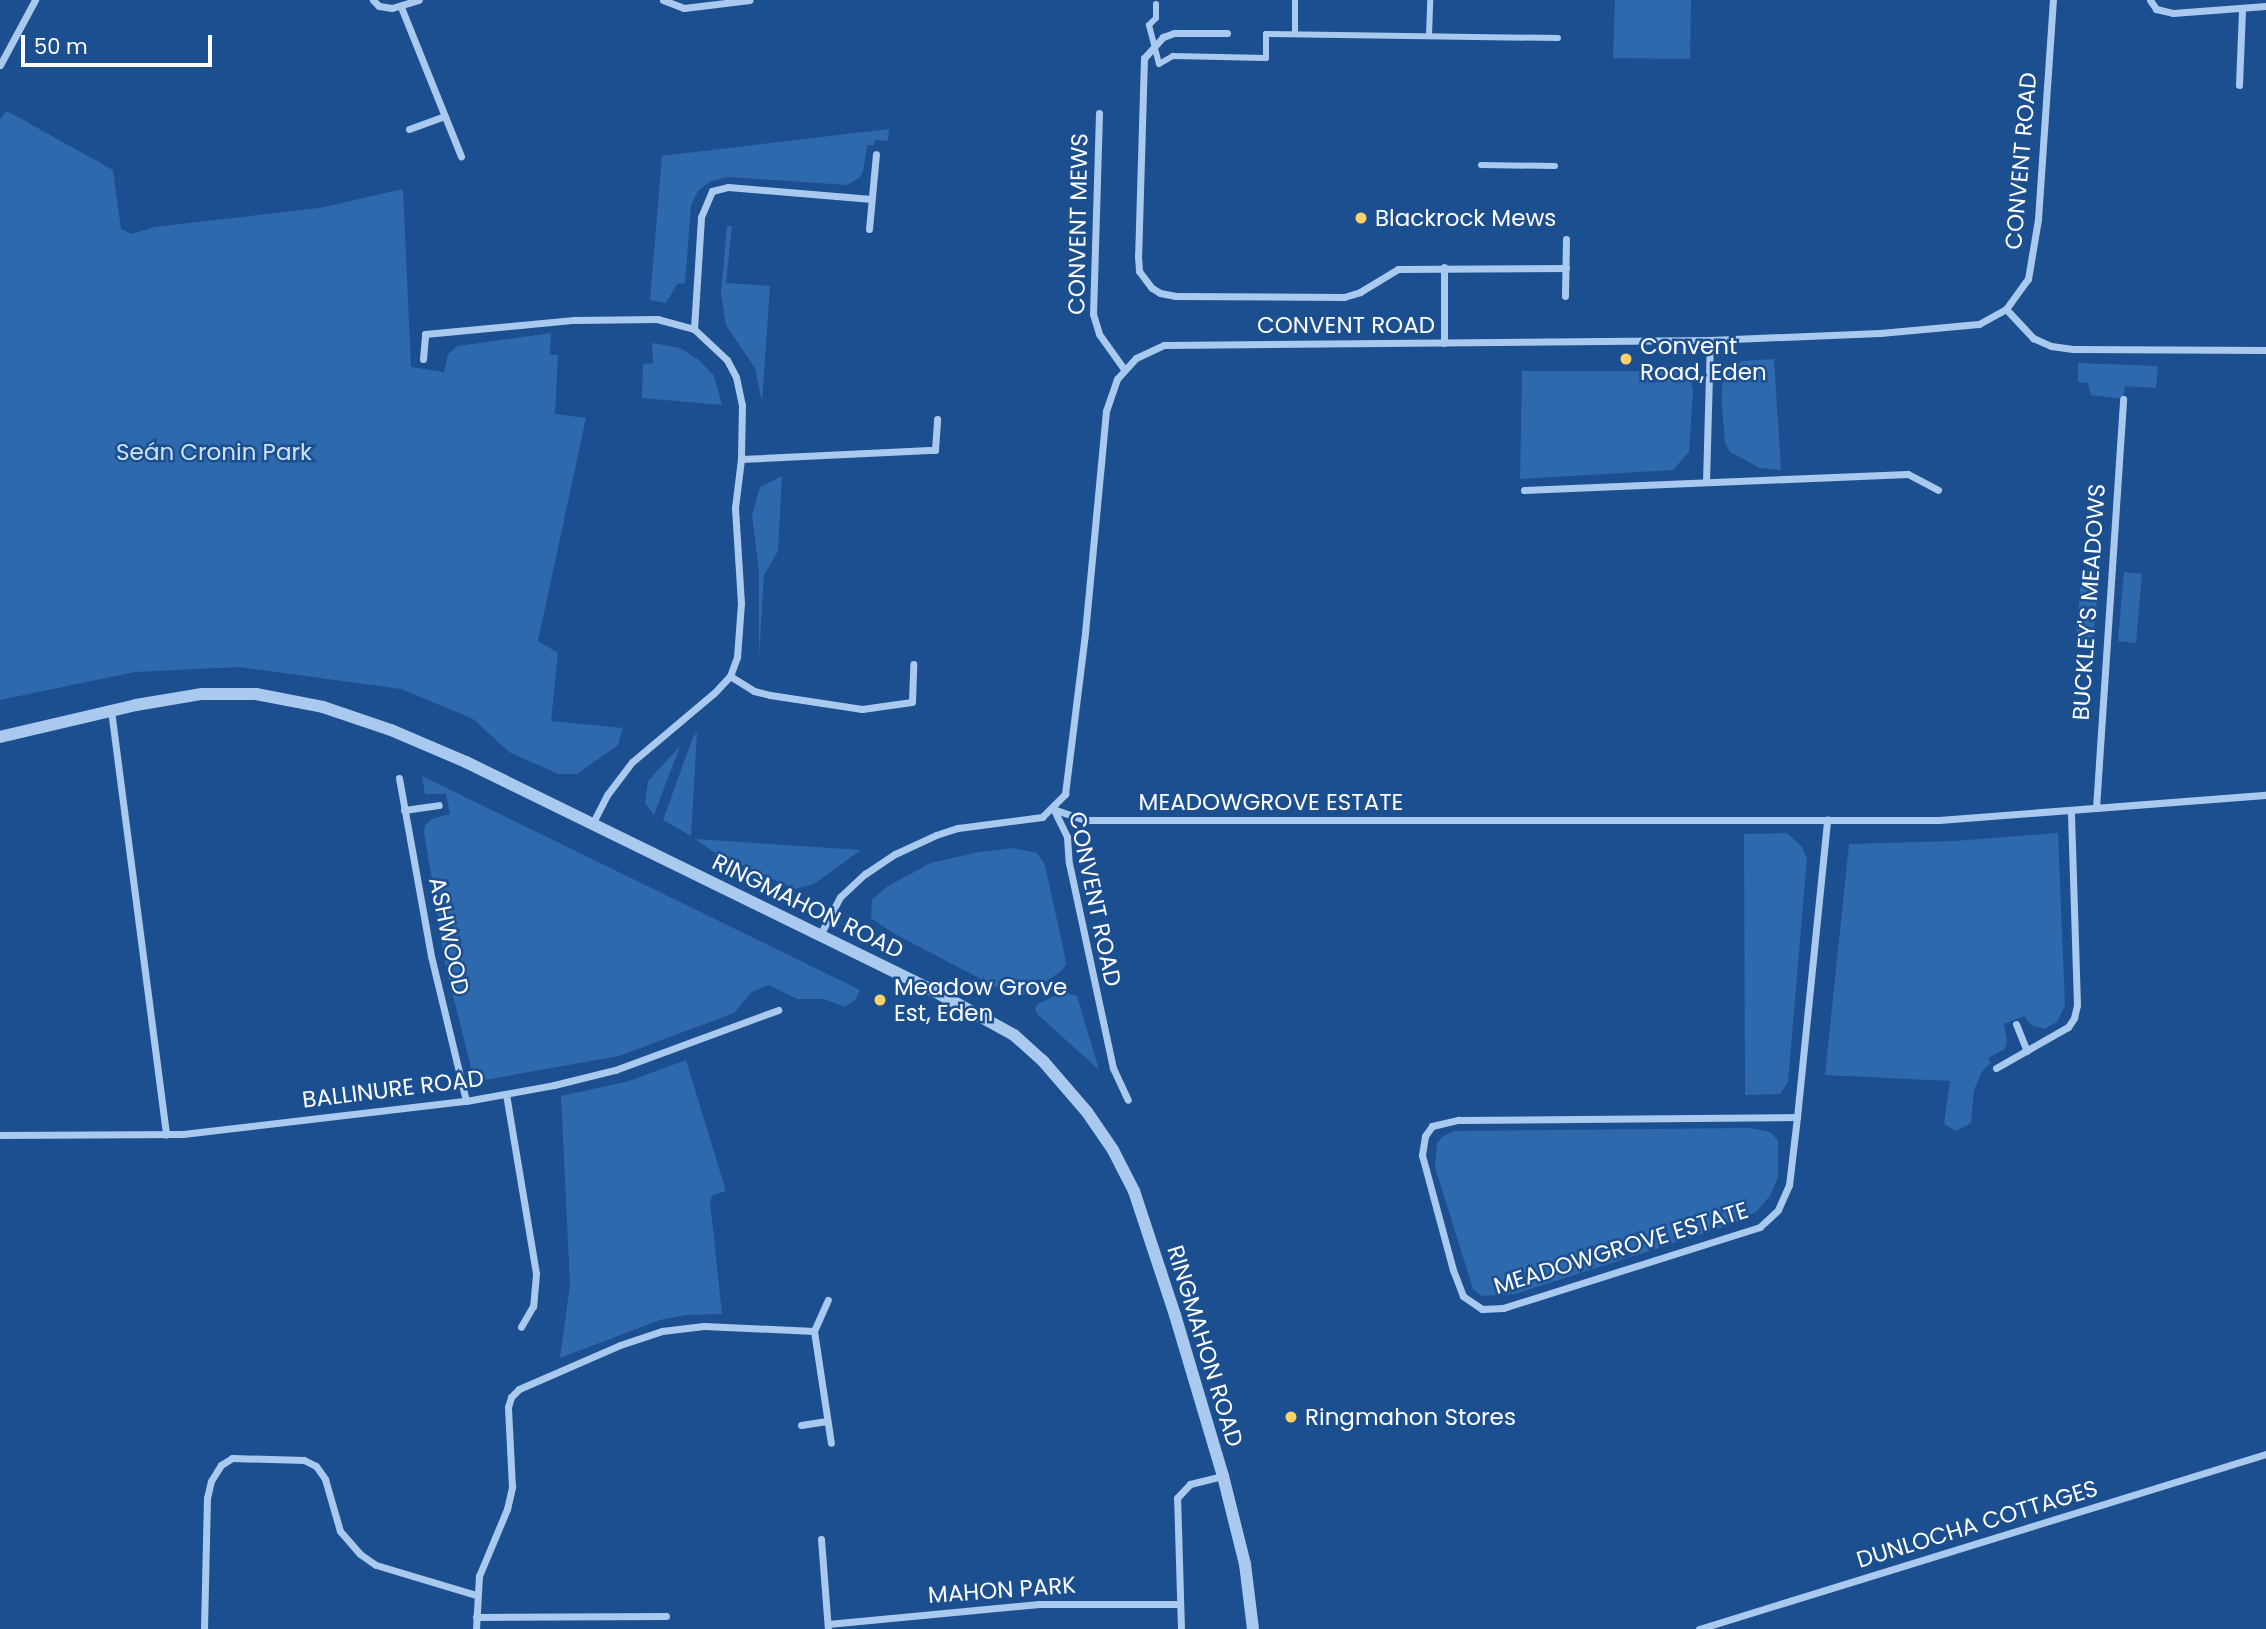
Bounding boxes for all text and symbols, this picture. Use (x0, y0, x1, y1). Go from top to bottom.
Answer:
scale bar (24, 21, 215, 65)
text: 50 m (34, 32, 88, 61)
street label: CONVENT ROAD (1999, 71, 2043, 251)
street label: CONVENT MEWS (1063, 133, 1093, 315)
place label: Blackrock Mews (1375, 204, 1556, 232)
marker: Blackrock Mews (1353, 210, 1369, 226)
street label: CONVENT ROAD (1257, 311, 1435, 339)
place label: Convent Road, Eden (1640, 332, 1767, 386)
marker: Convent Road, Eden (1618, 351, 1634, 367)
park label: Seán Cronin Park (116, 438, 312, 466)
street label: BUCKLEY'S MEADOWS (2067, 483, 2111, 721)
street label: MEADOWGROVE ESTATE (1139, 788, 1403, 816)
street label: CONVENT ROAD (1063, 809, 1127, 989)
street label: RINGMAHON ROAD (708, 848, 908, 964)
street label: ASHWOOD (423, 875, 475, 997)
place label: Meadow Grove Est, Eden (894, 973, 1067, 1027)
marker: Meadow Grove Est, Eden (872, 992, 888, 1008)
street label: BALLINURE ROAD (301, 1064, 485, 1114)
street label: MEADOWGROVE ESTATE (1490, 1196, 1752, 1300)
street label: RINGMAHON ROAD (1161, 1242, 1249, 1450)
place label: Ringmahon Stores (1305, 1403, 1516, 1431)
marker: Ringmahon Stores (1283, 1409, 1299, 1425)
street label: DUNLOCHA COTTAGES (1853, 1474, 2101, 1574)
street label: MAHON PARK (927, 1571, 1077, 1609)

